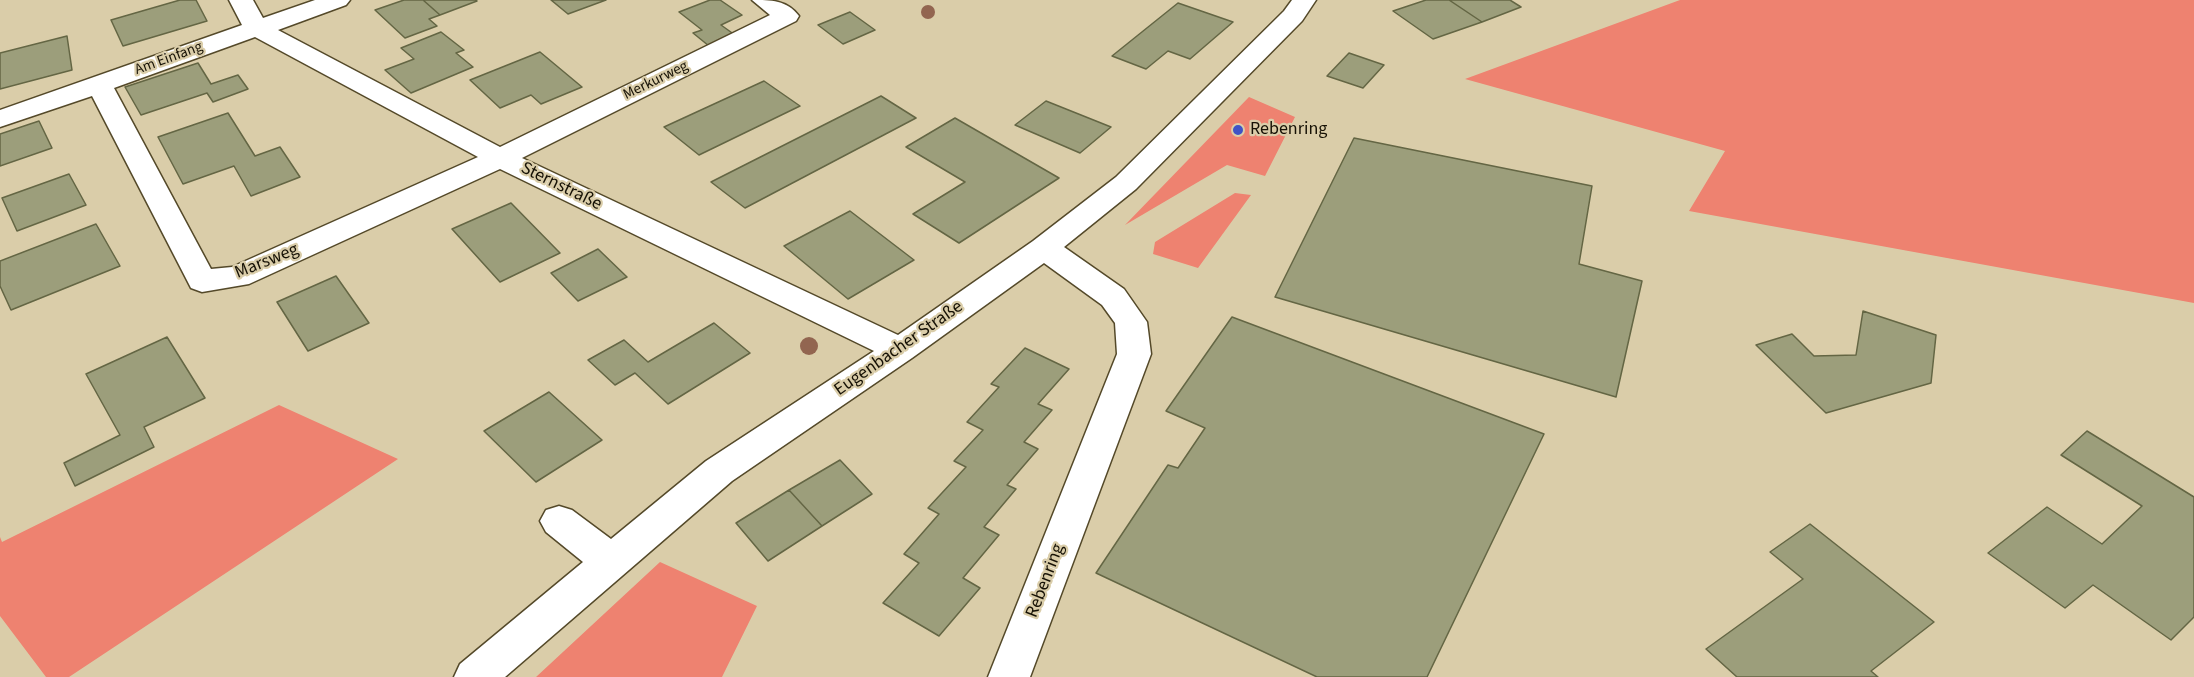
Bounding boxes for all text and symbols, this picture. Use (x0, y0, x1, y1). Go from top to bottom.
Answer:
street label: Am Einfang (133, 38, 205, 80)
street label: Merkurweg (621, 58, 691, 104)
place label: Rebenring (1250, 119, 1327, 141)
marker: Rebenring (1231, 123, 1245, 137)
street label: Sternstraße (517, 158, 605, 216)
street label: Marsweg (232, 240, 302, 284)
street label: Eugenbacher Straße (831, 297, 967, 401)
street label: Rebenring (1022, 541, 1070, 621)

